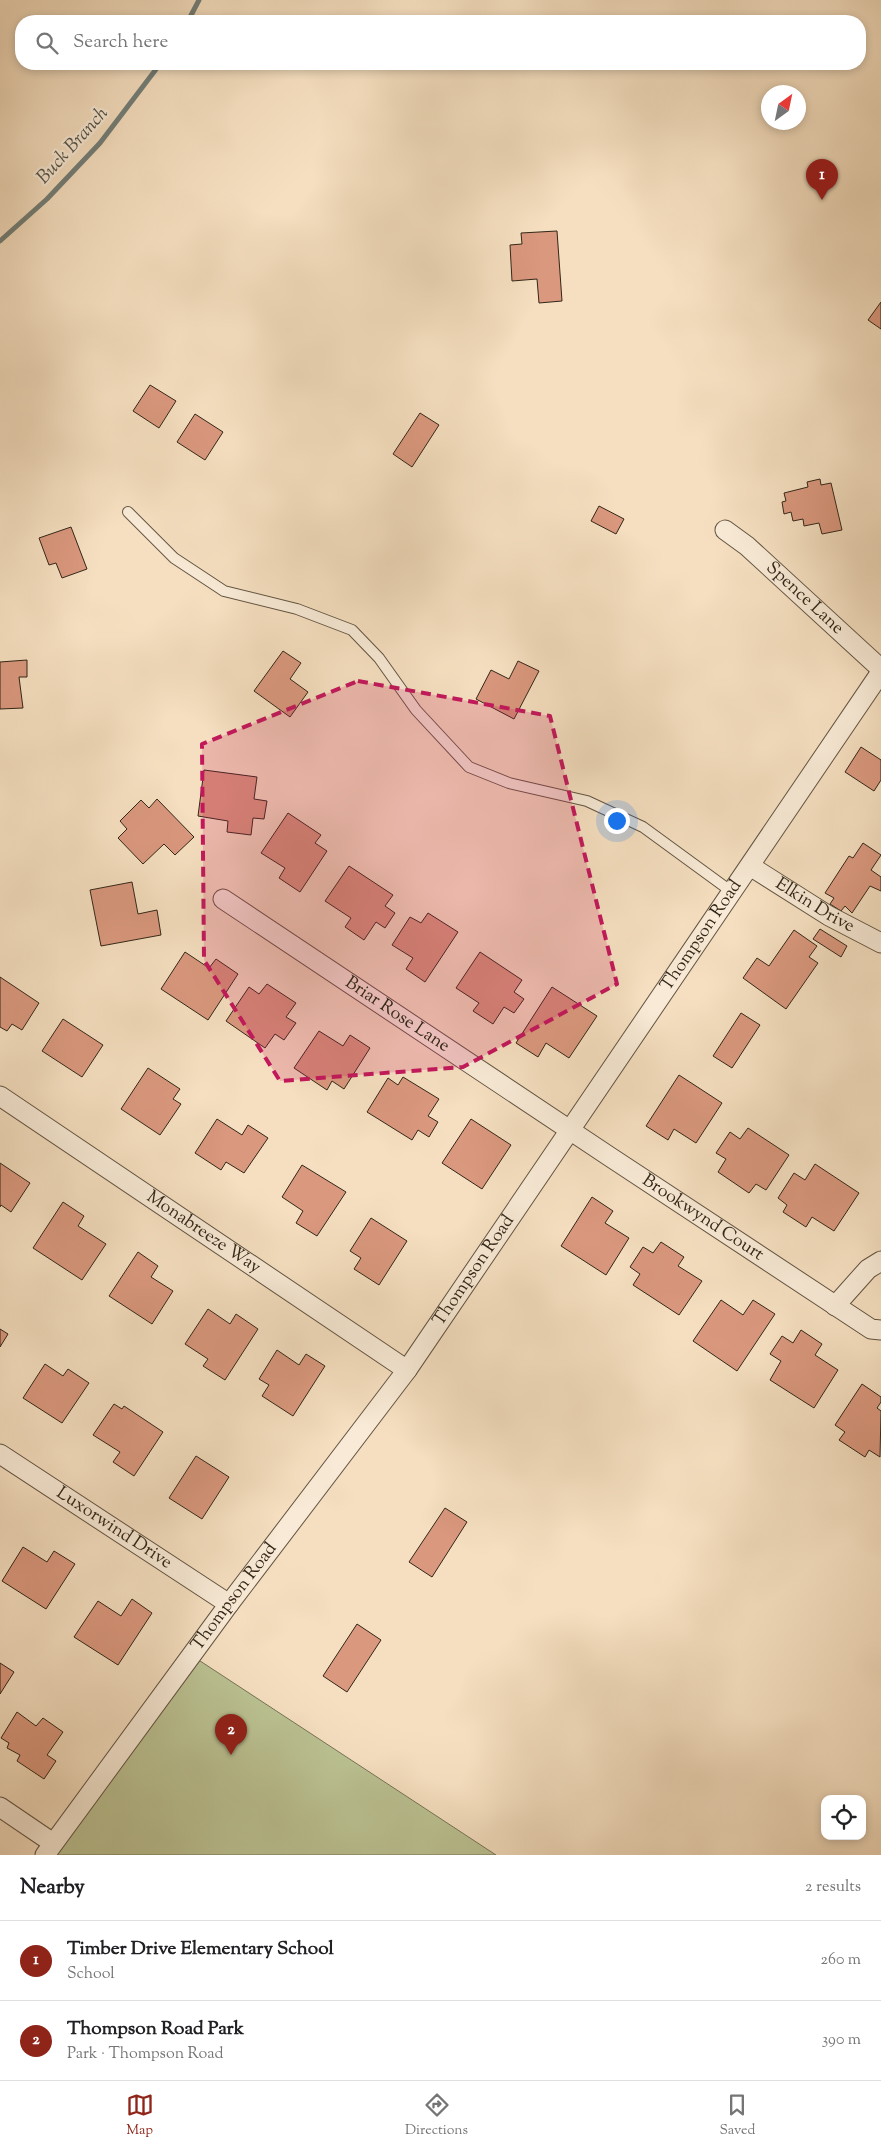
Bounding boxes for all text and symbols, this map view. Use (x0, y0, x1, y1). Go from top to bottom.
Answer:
search box (15, 15, 866, 70)
icon: search (33, 29, 61, 57)
text: Search here (73, 29, 168, 56)
north arrow (761, 85, 806, 130)
water label: Buck Branch (31, 101, 116, 191)
pin: 1 (806, 159, 838, 200)
street label: Spence Lane (759, 556, 849, 641)
your location (604, 808, 630, 834)
street label: Elkin Drive (770, 872, 859, 940)
street label: Thompson Road (655, 875, 749, 997)
street label: Briar Rose Lane (339, 971, 455, 1060)
street label: Brookwynd Court (636, 1168, 769, 1268)
street label: Monabreeze Way (141, 1185, 266, 1281)
street label: Thompson Road (427, 1210, 521, 1332)
street label: Luxorwind Drive (51, 1481, 177, 1576)
street label: Thompson Road (185, 1538, 284, 1657)
pin: 2 (215, 1714, 247, 1755)
map controls (821, 1795, 866, 1840)
button: locate (821, 1795, 866, 1840)
text: Nearby (20, 1873, 85, 1903)
text: 2 results (805, 1876, 861, 1899)
text: Timber Drive Elementary School (67, 1936, 334, 1963)
text: 1 (33, 1949, 39, 1972)
text: 260 m (820, 1949, 861, 1972)
text: School (67, 1963, 115, 1986)
text: Thompson Road Park (67, 2016, 244, 2043)
text: 2 (32, 2029, 40, 2052)
text: 390 m (822, 2029, 861, 2052)
text: Park · Thompson Road (67, 2043, 224, 2066)
tab: Map (126, 2091, 154, 2141)
tab: Directions (405, 2091, 468, 2141)
tab: Saved (719, 2091, 755, 2141)

